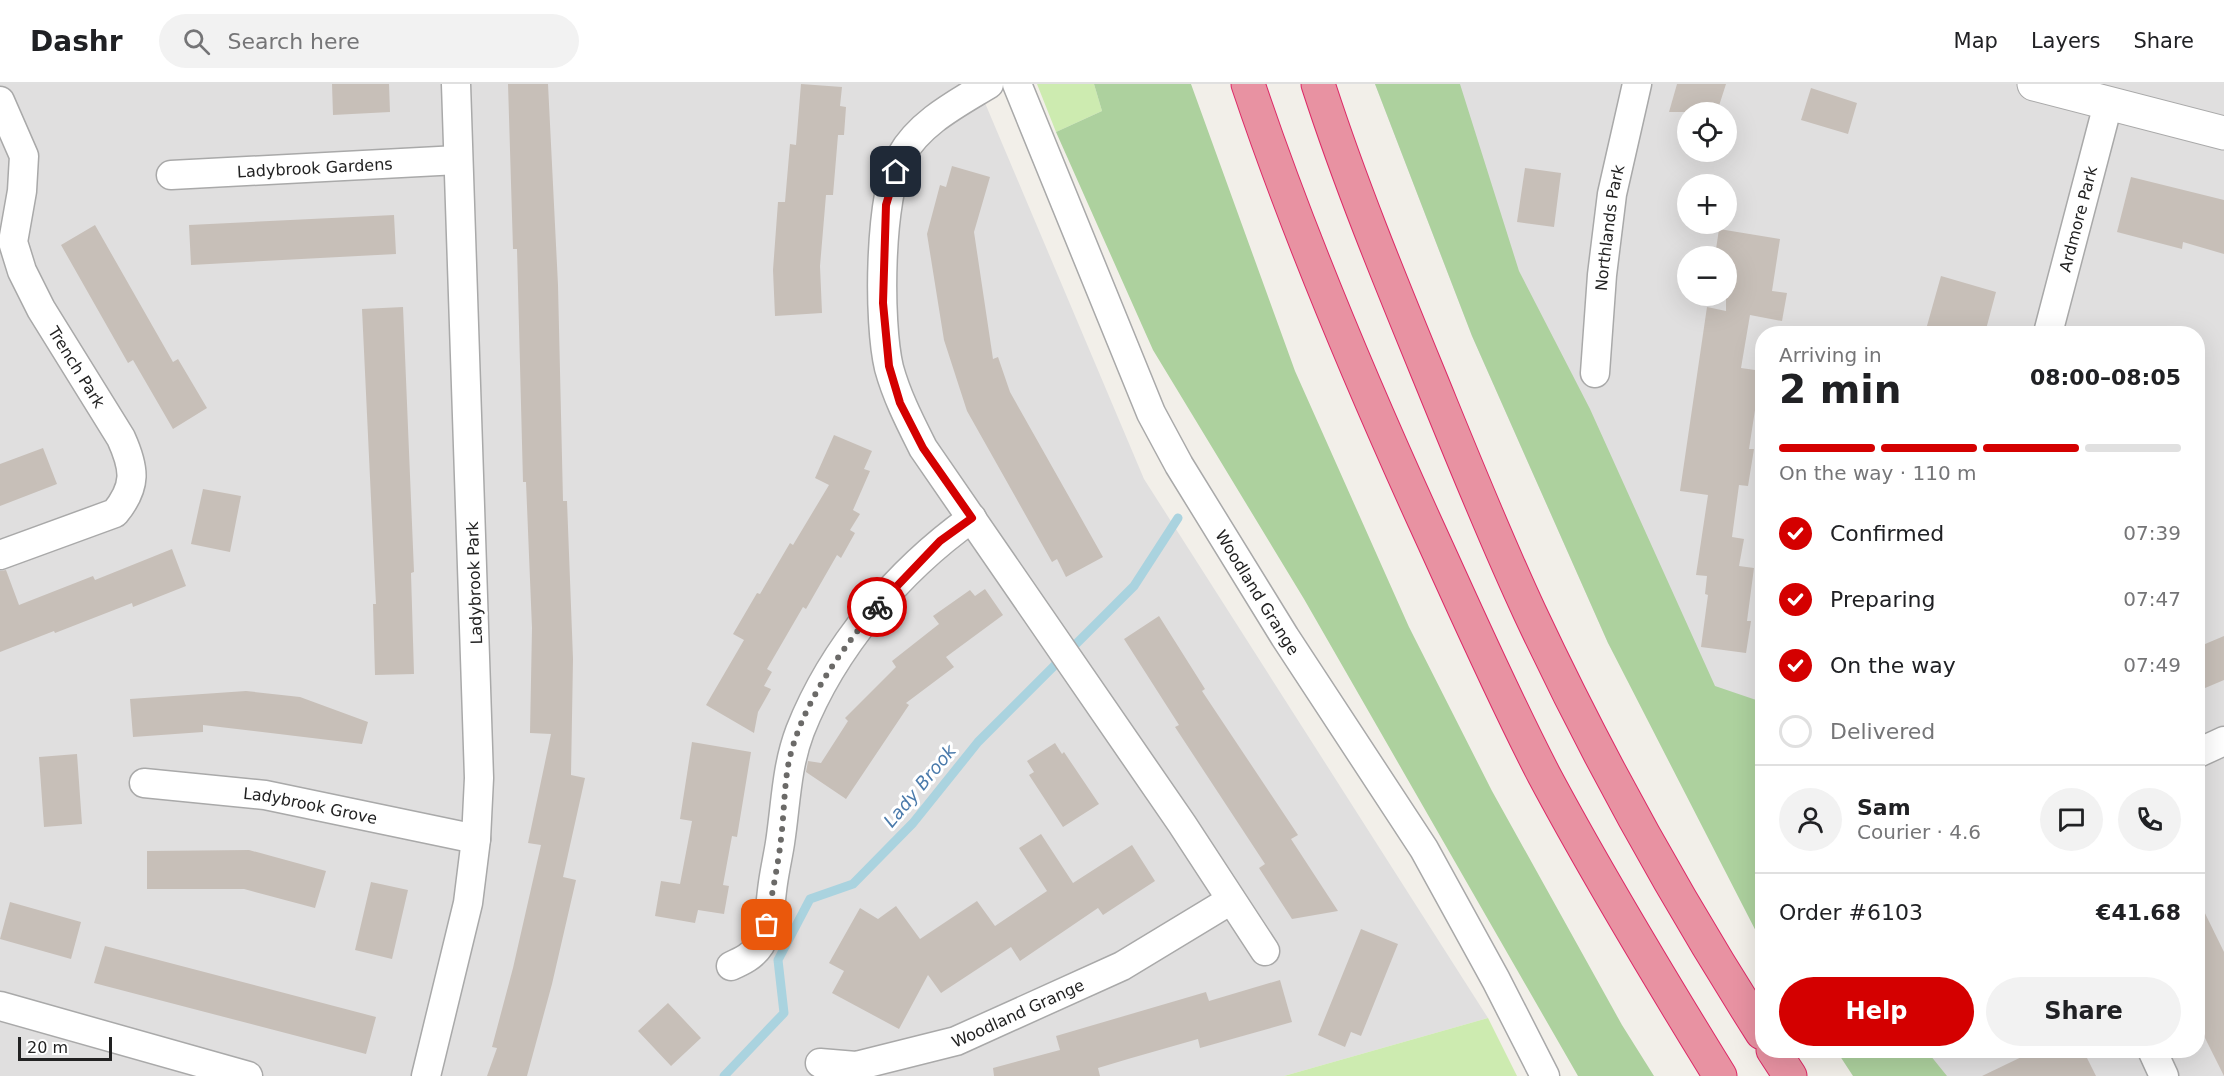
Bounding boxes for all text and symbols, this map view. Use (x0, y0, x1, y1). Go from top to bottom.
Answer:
search box (159, 14, 579, 68)
text: Dashr (30, 25, 123, 58)
icon: search (180, 25, 213, 58)
text: Search here (228, 29, 360, 54)
text: Map (1954, 29, 1998, 53)
text: Layers (2031, 29, 2100, 53)
text: Share (2133, 29, 2194, 53)
map controls (1677, 102, 1737, 306)
button: locate (1677, 102, 1737, 162)
pin (870, 146, 921, 197)
street label: Ladybrook Gardens (237, 154, 393, 182)
icon: home (879, 155, 912, 188)
street label: Northlands Park (1592, 162, 1629, 292)
street label: Ardmore Park (2055, 163, 2102, 274)
button: + (1677, 174, 1737, 234)
button: − (1677, 246, 1737, 306)
street label: Trench Park (44, 322, 109, 412)
text: Arriving in (1779, 343, 1882, 367)
text: 08:00–08:05 (2030, 365, 2181, 390)
text: 2 min (1779, 367, 1901, 412)
text: On the way · 110 m (1779, 461, 1977, 485)
icon: check (1779, 517, 1812, 550)
street label: Ladybrook Park (463, 520, 486, 645)
text: Confirmed (1830, 521, 1944, 546)
text: 07:39 (2123, 521, 2181, 545)
street label: Woodland Grange (1211, 527, 1303, 659)
courier (847, 577, 907, 637)
icon: check (1779, 583, 1812, 616)
text: Preparing (1830, 587, 1936, 612)
text: 07:47 (2123, 587, 2181, 611)
icon: bike (861, 591, 894, 624)
icon: check (1779, 649, 1812, 682)
text: On the way (1830, 653, 1956, 678)
text: 07:49 (2123, 653, 2181, 677)
text: Delivered (1830, 719, 1935, 744)
water label: Lady Brook (879, 739, 961, 831)
street label: Ladybrook Grove (242, 784, 379, 828)
button: person (1779, 788, 1842, 851)
button: chat (2040, 788, 2103, 851)
button: phone (2118, 788, 2181, 851)
text: Sam (1857, 795, 1911, 820)
text: Courier · 4.6 (1857, 820, 1981, 844)
pin (741, 899, 792, 950)
text: Order #6103 (1779, 900, 1923, 925)
text: €41.68 (2096, 900, 2181, 925)
icon: bag (750, 908, 783, 941)
street label: Woodland Grange (949, 975, 1087, 1052)
button: Help (1779, 977, 1974, 1046)
button: Share (1986, 977, 2181, 1046)
scale bar (18, 1034, 112, 1062)
text: 20 m (27, 1038, 68, 1057)

